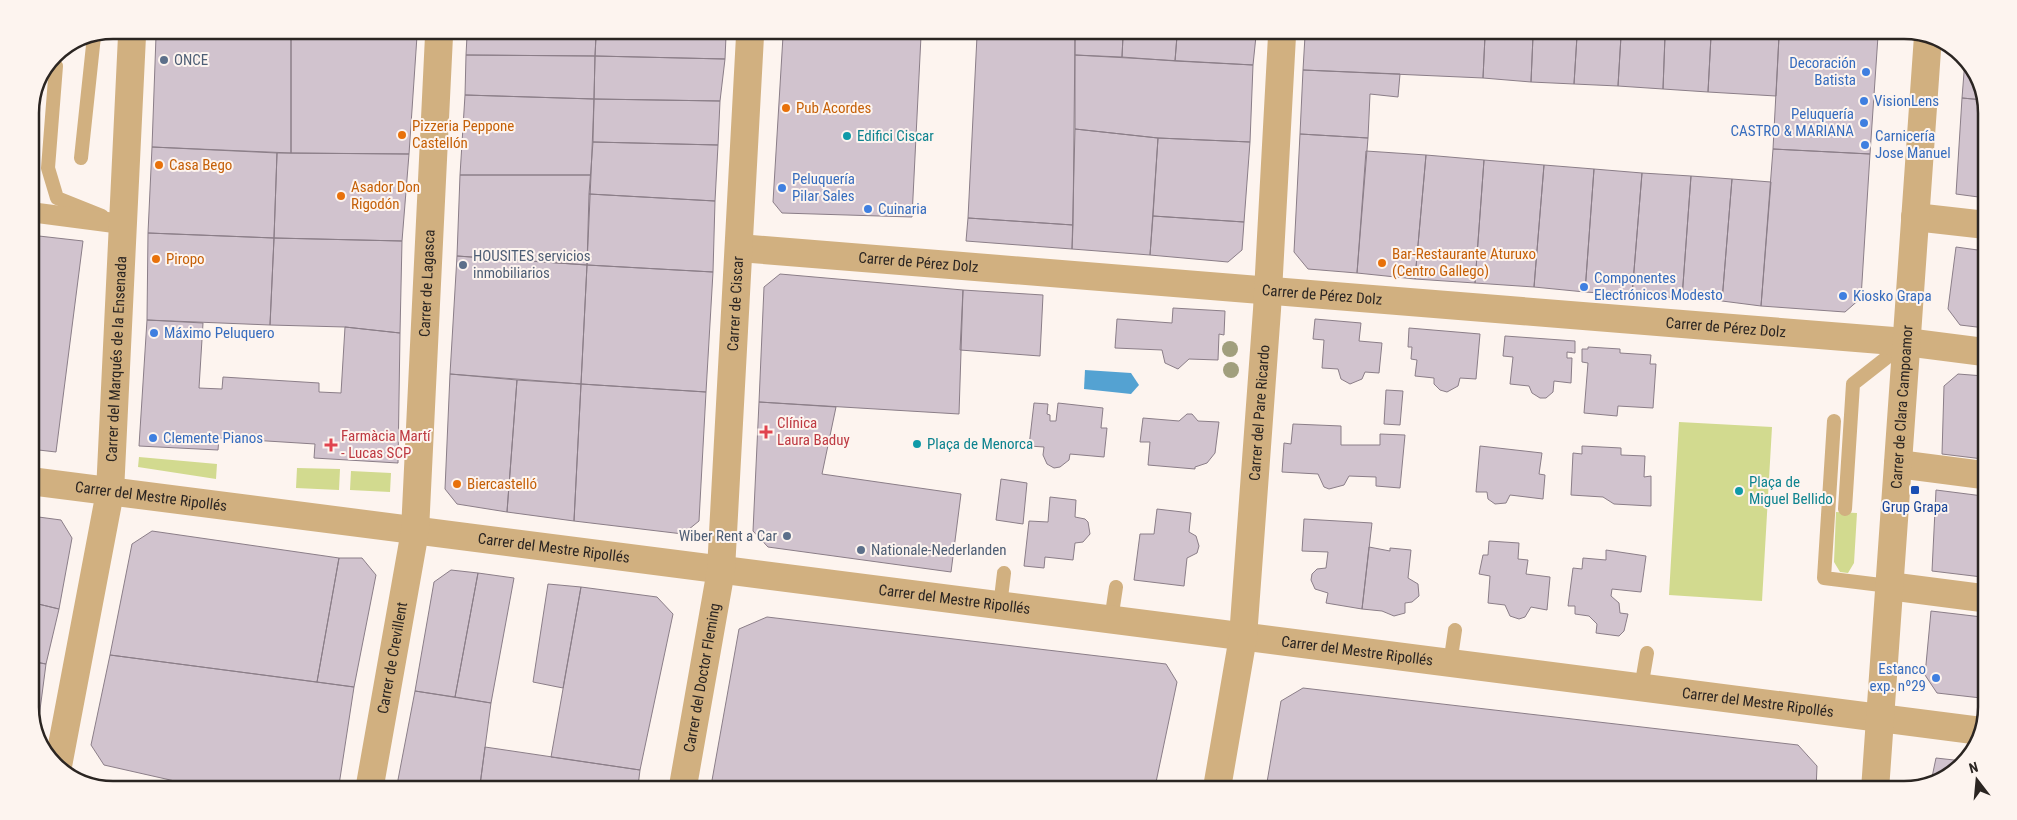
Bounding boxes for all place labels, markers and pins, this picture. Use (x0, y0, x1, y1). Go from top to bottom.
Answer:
place label: ONCE (174, 51, 208, 69)
marker: ONCE (158, 54, 170, 66)
place label: Decoración Batista (1789, 54, 1856, 89)
marker: Decoración Batista (1860, 66, 1872, 78)
place label: VisionLens (1874, 92, 1939, 110)
marker: VisionLens (1858, 95, 1870, 107)
place label: Pub Acordes (796, 99, 871, 117)
marker: Pub Acordes (780, 102, 792, 114)
place label: Peluquería CASTRO & MARIANA (1731, 105, 1854, 140)
place label: Pizzeria Peppone Castellón (412, 117, 514, 152)
marker: Peluquería CASTRO & MARIANA (1858, 117, 1870, 129)
place label: Edifici Ciscar (857, 127, 934, 145)
place label: Carnicería Jose Manuel (1875, 127, 1951, 162)
marker: Pizzeria Peppone Castellón (396, 129, 408, 141)
marker: Edifici Ciscar (841, 130, 853, 142)
marker: Carnicería Jose Manuel (1859, 139, 1871, 151)
place label: Casa Bego (169, 156, 232, 174)
marker: Casa Bego (153, 159, 165, 171)
place label: Peluquería Pilar Sales (792, 170, 855, 205)
place label: Asador Don Rigodón (351, 178, 420, 213)
marker: Peluquería Pilar Sales (776, 182, 788, 194)
marker: Asador Don Rigodón (335, 190, 347, 202)
place label: Cuinaria (878, 200, 927, 218)
marker: Cuinaria (862, 203, 874, 215)
place label: Bar-Restaurante Aturuxo (Centro Gallego) (1392, 245, 1536, 280)
place label: HOUSITES servicios inmobiliarios (473, 247, 591, 282)
place label: Piropo (166, 250, 205, 268)
marker: Piropo (150, 253, 162, 265)
marker: Bar-Restaurante Aturuxo (Centro Gallego) (1376, 257, 1388, 269)
marker: HOUSITES servicios inmobiliarios (457, 259, 469, 271)
place label: Componentes Electrónicos Modesto (1594, 269, 1723, 304)
marker: Componentes Electrónicos Modesto (1578, 281, 1590, 293)
place label: Kiosko Grapa (1853, 287, 1932, 305)
marker: Kiosko Grapa (1837, 290, 1849, 302)
place label: Máximo Peluquero (164, 324, 275, 342)
marker: Máximo Peluquero (148, 327, 160, 339)
place label: Clínica Laura Baduy (777, 414, 850, 449)
marker: Clínica Laura Baduy (759, 425, 773, 439)
place label: Farmàcia Martí - Lucas SCP (341, 427, 432, 462)
place label: Clemente Pianos (163, 429, 263, 447)
marker: Clemente Pianos (147, 432, 159, 444)
place label: Plaça de Menorca (927, 435, 1033, 453)
marker: Plaça de Menorca (911, 438, 923, 450)
marker: Farmàcia Martí - Lucas SCP (325, 439, 337, 451)
place label: Plaça de Miguel Bellido (1749, 473, 1833, 508)
place label: Biercastelló (467, 475, 537, 493)
marker: Biercastelló (451, 478, 463, 490)
marker: Grup Grapa (1909, 484, 1921, 496)
marker: Plaça de Miguel Bellido (1733, 485, 1745, 497)
place label: Grup Grapa (1882, 498, 1948, 516)
place label: Wiber Rent a Car (679, 527, 777, 545)
marker: Wiber Rent a Car (781, 530, 793, 542)
place label: Nationale-Nederlanden (871, 541, 1007, 559)
marker: Nationale-Nederlanden (855, 544, 867, 556)
place label: Estanco exp. nº29 (1869, 660, 1926, 695)
marker: Estanco exp. nº29 (1930, 672, 1942, 684)

